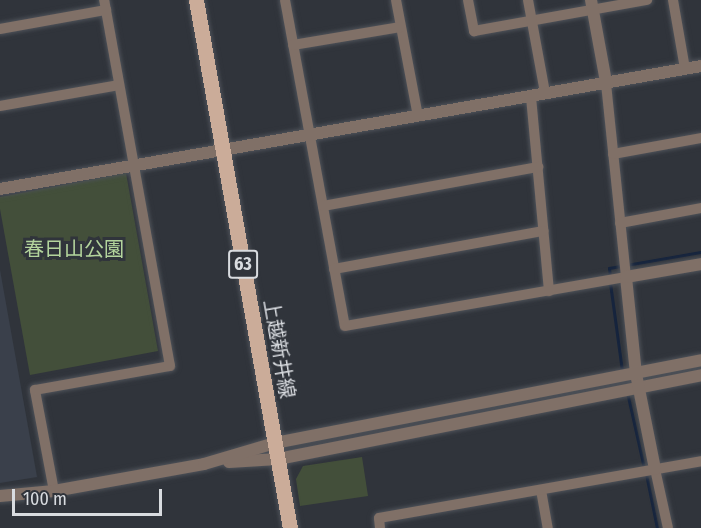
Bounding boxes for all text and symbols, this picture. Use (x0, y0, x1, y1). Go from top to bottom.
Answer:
park label: 春日山公園 (24, 237, 124, 261)
road number: 63 (228, 249, 258, 279)
street label: 上越新井線 (258, 298, 300, 400)
scale bar (15, 477, 165, 515)
text: 100 m (23, 488, 67, 510)

